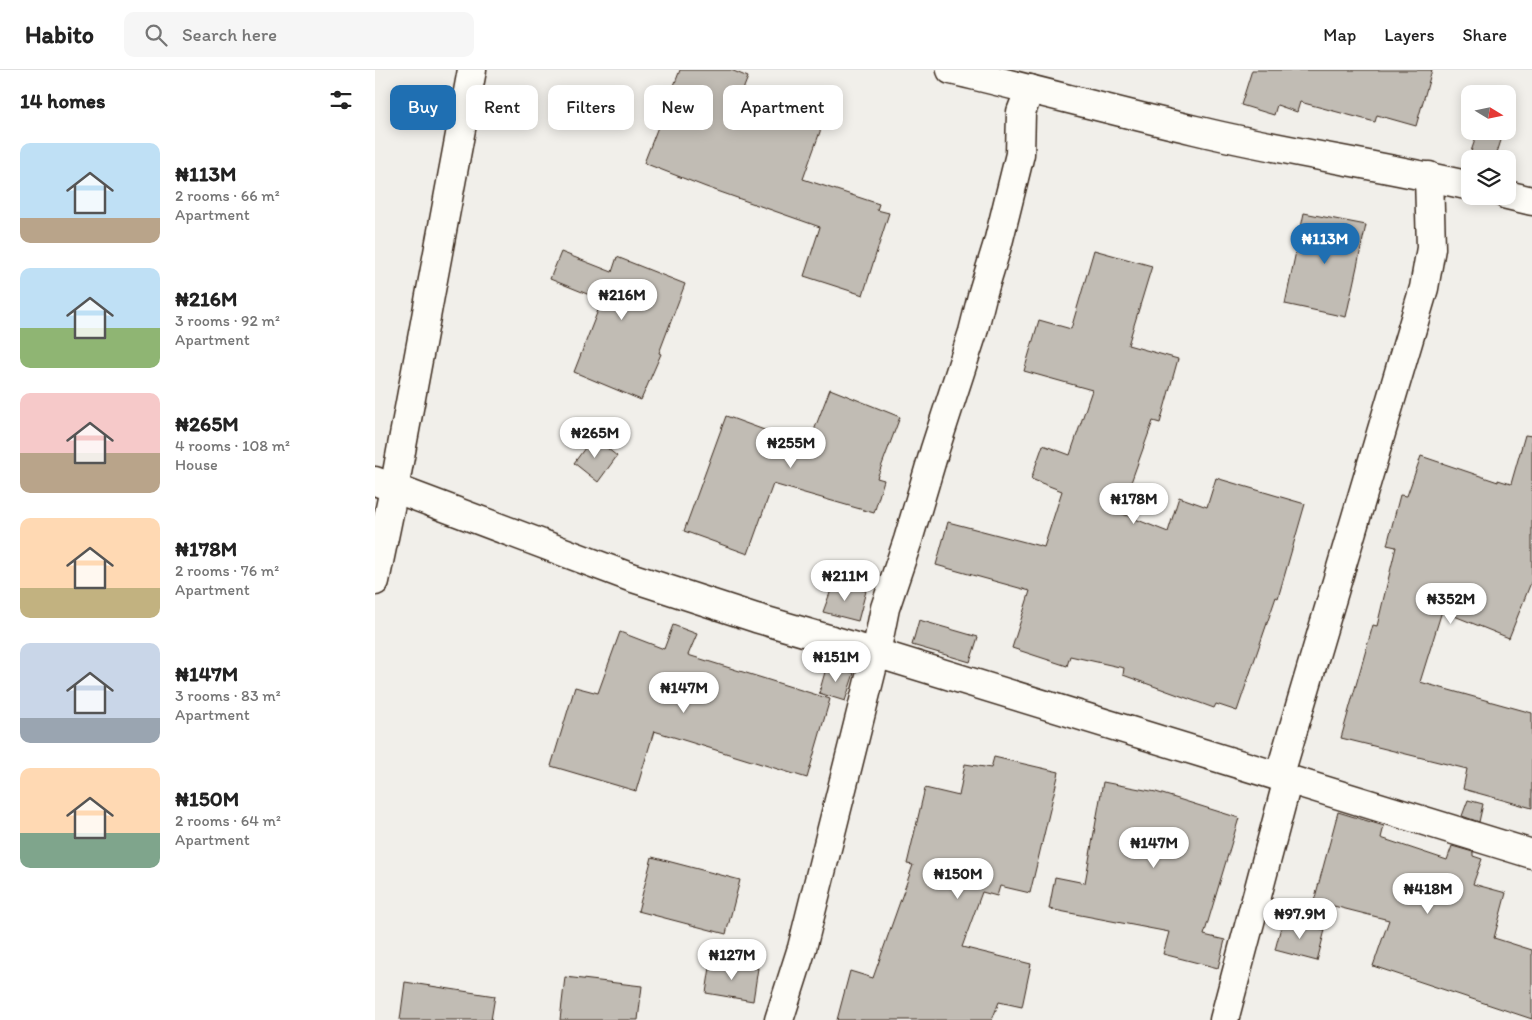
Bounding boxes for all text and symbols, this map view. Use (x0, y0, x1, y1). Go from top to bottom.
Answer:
search box (124, 12, 474, 57)
text: Habito (25, 20, 94, 49)
icon: search (142, 21, 170, 49)
text: Search here (182, 23, 277, 46)
text: Map (1323, 24, 1356, 46)
text: Layers (1384, 24, 1434, 46)
text: Share (1462, 24, 1507, 46)
chip: Buy (390, 85, 456, 130)
chip: Rent (466, 85, 538, 130)
chip: Filters (548, 85, 634, 130)
chip: New (644, 85, 713, 130)
chip: Apartment (723, 85, 843, 130)
north arrow (1461, 85, 1516, 140)
map controls (1461, 85, 1516, 205)
icon: filters (327, 86, 355, 114)
text: 14 homes (20, 88, 105, 113)
button: layers (1461, 150, 1516, 205)
text: ₦113M (175, 161, 236, 186)
icon: home (60, 163, 120, 223)
text: 2 rooms · 66 m² (175, 186, 280, 205)
text: Apartment (175, 205, 250, 224)
pin: ₦113M (1290, 222, 1360, 265)
text: ₦113M (1302, 229, 1348, 248)
pin: ₦216M (587, 278, 657, 321)
text: ₦216M (598, 285, 646, 304)
text: ₦216M (175, 286, 237, 311)
icon: home (60, 288, 120, 348)
text: 3 rooms · 92 m² (175, 311, 280, 330)
text: Apartment (175, 330, 250, 349)
text: ₦265M (175, 411, 239, 436)
icon: home (60, 413, 120, 473)
pin: ₦265M (560, 416, 630, 459)
text: ₦265M (571, 423, 619, 442)
pin: ₦255M (756, 426, 826, 469)
text: ₦255M (767, 433, 815, 452)
text: 4 rooms · 108 m² (175, 436, 290, 455)
text: House (175, 455, 218, 474)
pin: ₦178M (1099, 482, 1169, 525)
text: ₦178M (1110, 489, 1158, 508)
text: ₦178M (175, 536, 237, 561)
icon: home (60, 538, 120, 598)
pin: ₦211M (810, 560, 880, 602)
text: 2 rooms · 76 m² (175, 561, 279, 580)
text: ₦211M (822, 566, 868, 585)
text: Apartment (175, 580, 250, 599)
pin: ₦352M (1416, 582, 1486, 625)
text: ₦352M (1427, 589, 1475, 608)
pin: ₦151M (801, 640, 871, 683)
text: ₦151M (813, 647, 859, 666)
text: ₦147M (175, 661, 238, 686)
icon: home (60, 663, 120, 723)
pin: ₦147M (649, 672, 719, 714)
text: ₦147M (660, 678, 708, 697)
text: 3 rooms · 83 m² (175, 686, 281, 705)
text: Apartment (175, 705, 250, 724)
text: ₦150M (175, 786, 239, 811)
icon: home (60, 788, 120, 848)
text: 2 rooms · 64 m² (175, 811, 281, 830)
pin: ₦147M (1119, 826, 1189, 869)
text: Apartment (175, 830, 250, 849)
text: ₦147M (1130, 833, 1178, 852)
pin: ₦150M (923, 858, 993, 900)
text: ₦150M (934, 864, 982, 883)
pin: ₦418M (1393, 872, 1463, 915)
text: ₦418M (1403, 879, 1453, 898)
pin: ₦97.9M (1259, 898, 1341, 940)
text: ₦97.9M (1274, 904, 1326, 923)
pin: ₦127M (697, 938, 767, 981)
text: ₦127M (708, 945, 756, 964)

